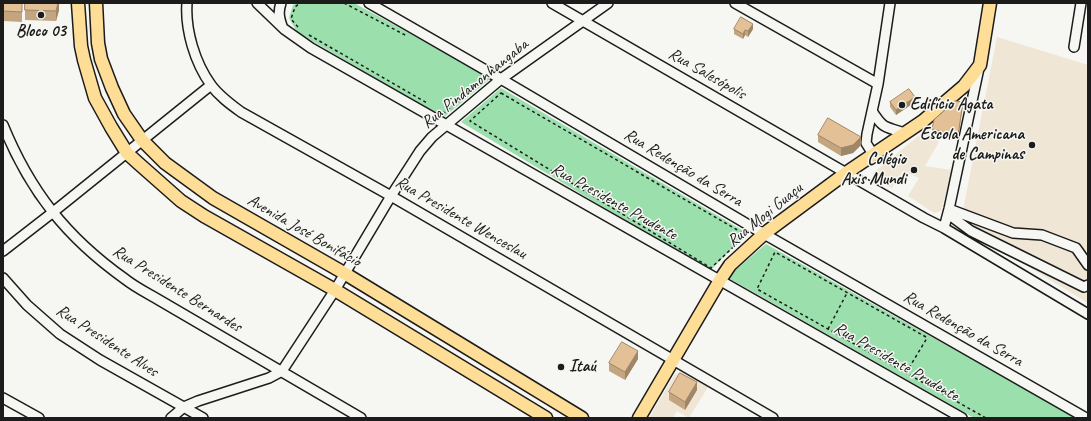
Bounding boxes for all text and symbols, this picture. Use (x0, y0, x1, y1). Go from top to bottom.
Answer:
marker: Bloco 03 (36, 10, 46, 20)
place label: Bloco 03 (16, 22, 66, 42)
street label: Rua Pindamonhangaba (418, 35, 532, 133)
street label: Rua Salesópolis (665, 44, 749, 104)
place label: Edifício Agata (910, 95, 992, 115)
marker: Edifício Agata (897, 100, 907, 110)
street label: Rua Redenção da Serra (620, 125, 746, 211)
place label: Escola Americana de Campinas (920, 125, 1024, 165)
marker: Escola Americana de Campinas (1027, 140, 1037, 150)
place label: Colégio Axis Mundi (841, 150, 906, 190)
street label: Rua Presidente Prudente (547, 159, 681, 245)
marker: Colégio Axis Mundi (909, 165, 919, 175)
street label: Rua Presidente Wenceslau (392, 172, 530, 264)
street label: Rua Mogi Guaçu (723, 178, 807, 252)
street label: Avenida José Bonifácio (244, 190, 364, 272)
street label: Rua Presidente Bernardes (109, 241, 245, 337)
street label: Rua Redenção da Serra (900, 287, 1026, 371)
street label: Rua Presidente Alves (52, 300, 162, 382)
street label: Rua Presidente Prudente (830, 318, 962, 406)
place label: Itaú (569, 357, 596, 377)
marker: Itaú (556, 362, 566, 372)

